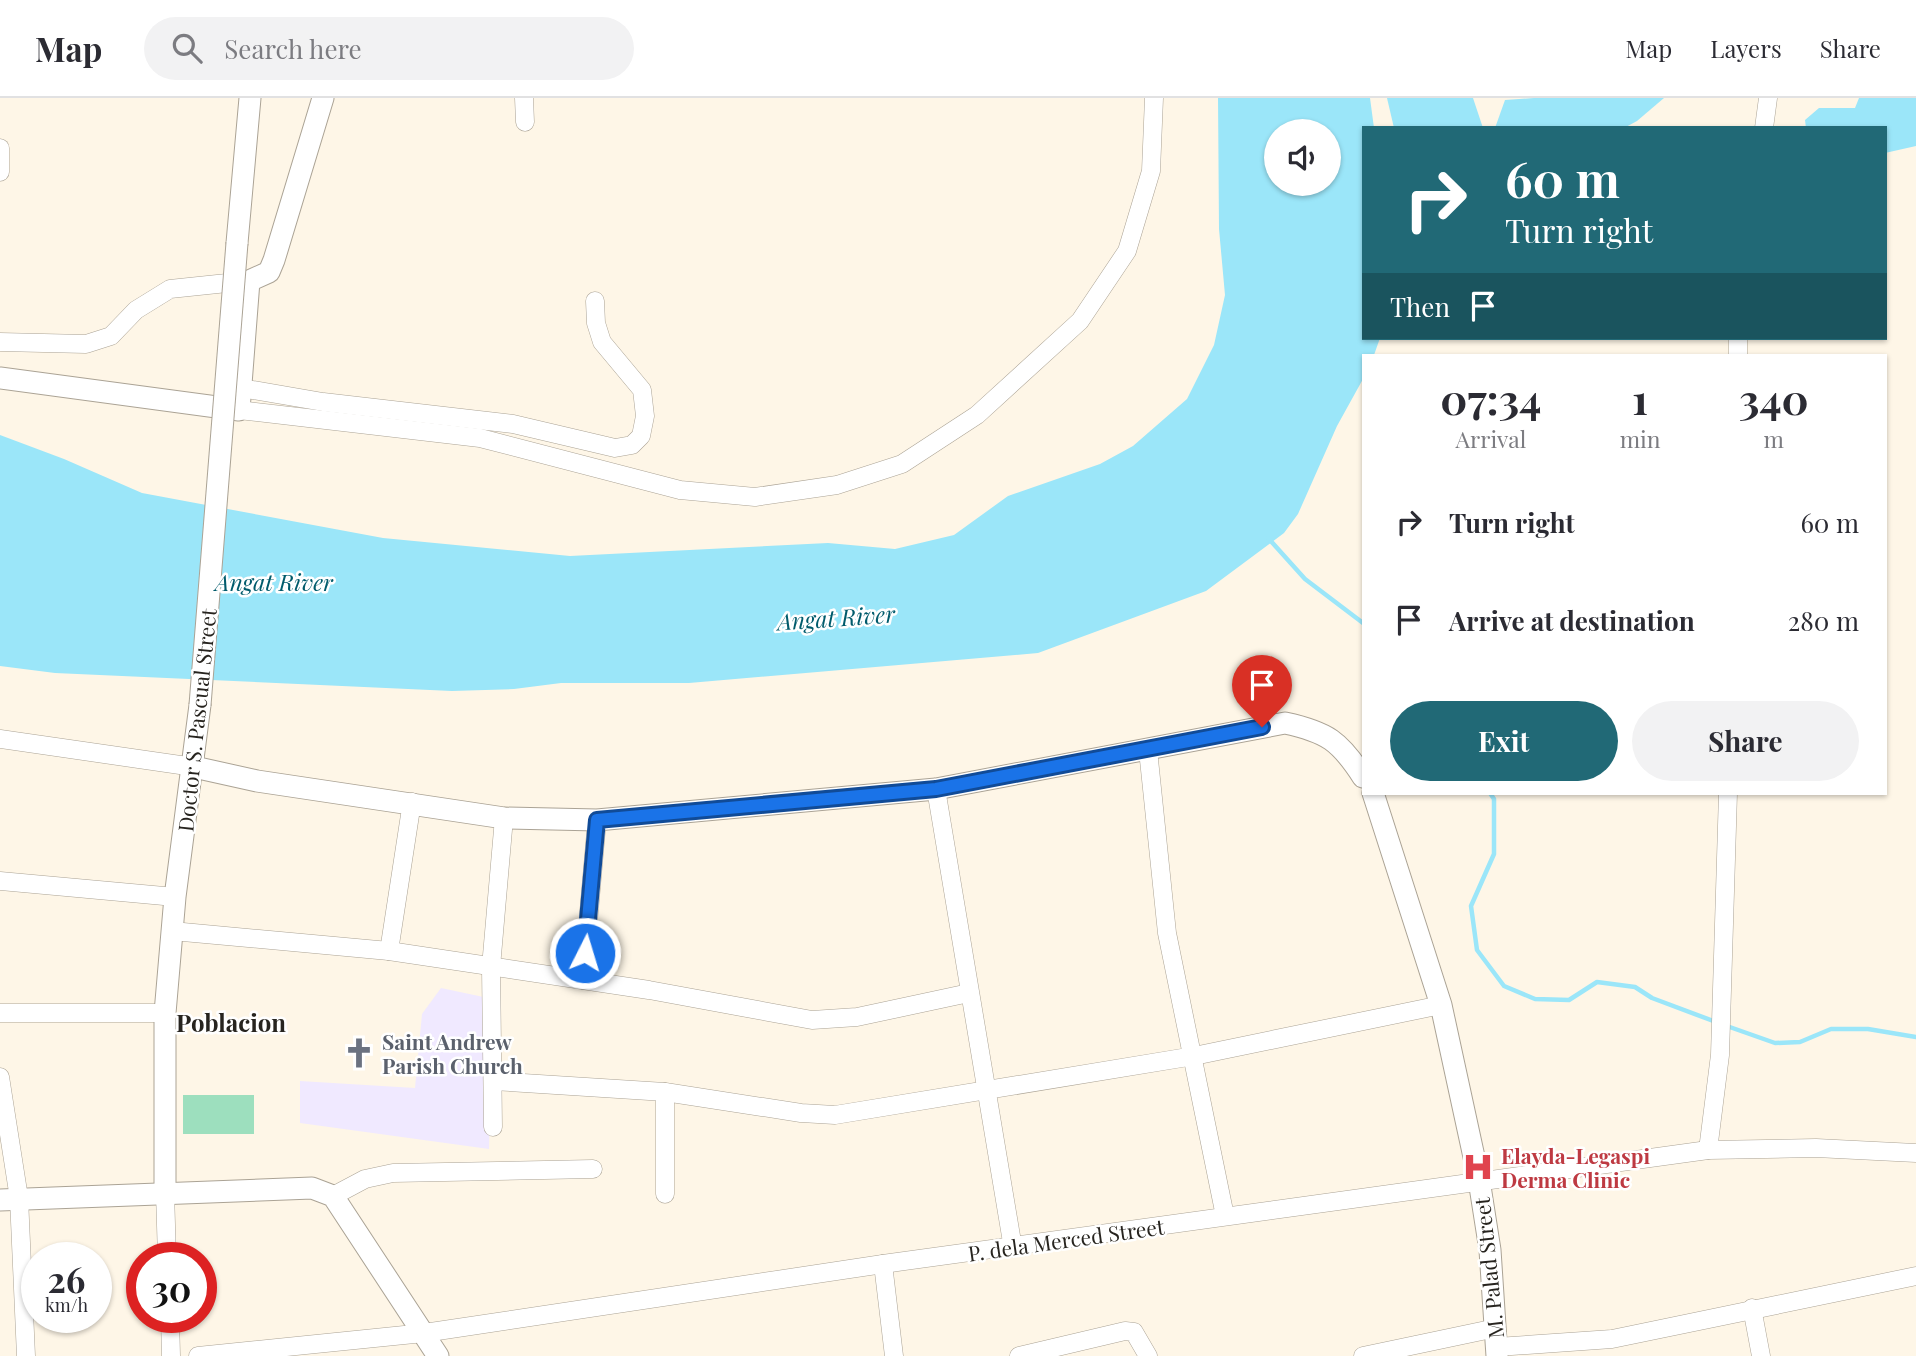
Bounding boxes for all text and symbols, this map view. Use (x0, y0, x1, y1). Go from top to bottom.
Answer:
search box (144, 17, 634, 80)
text: Map (35, 26, 102, 70)
icon: search (168, 29, 206, 67)
text: Search here (224, 31, 362, 66)
text: Map (1626, 32, 1672, 64)
text: Layers (1710, 32, 1782, 64)
text: Share (1820, 32, 1881, 64)
map controls (1264, 119, 1341, 196)
button: sound (1264, 119, 1341, 196)
text: 60 m (1505, 145, 1620, 210)
icon: right (1390, 154, 1481, 245)
text: Turn right (1505, 208, 1653, 251)
icon: arrive (1464, 287, 1502, 325)
text: Then (1390, 289, 1450, 324)
text: 07:34 (1440, 370, 1541, 426)
text: 1 (1632, 370, 1648, 426)
text: 340 (1739, 370, 1809, 426)
text: Arrival (1455, 423, 1526, 454)
text: min (1620, 423, 1661, 454)
text: m (1764, 423, 1784, 454)
icon: right (1390, 503, 1428, 541)
text: Turn right (1449, 505, 1575, 540)
text: 60 m (1800, 505, 1859, 540)
water label: Angat River (213, 566, 334, 597)
water label: Angat River (774, 597, 897, 637)
icon: arrive (1390, 601, 1428, 639)
text: Arrive at destination (1449, 603, 1695, 638)
text: 280 m (1788, 603, 1859, 638)
street label: Doctor S. Pascual Street (170, 606, 222, 833)
pin (1232, 655, 1292, 727)
icon: arrive (1243, 666, 1281, 704)
button: Exit (1390, 701, 1618, 781)
button: Share (1632, 701, 1859, 781)
position arrow (548, 916, 622, 990)
district label: Poblacion (176, 1006, 286, 1038)
place label: Saint Andrew Parish Church (382, 1027, 523, 1079)
church icon: Saint Andrew Parish Church (342, 1036, 376, 1070)
place label: Elayda-Legaspi Derma Clinic (1501, 1141, 1650, 1193)
hospital icon: Elayda-Legaspi Derma Clinic (1461, 1150, 1495, 1184)
street label: M. Palad Street (1467, 1196, 1509, 1340)
street label: P. dela Merced Street (966, 1211, 1166, 1267)
speed limit sign: 30 (126, 1242, 217, 1333)
text: 26 (48, 1255, 85, 1302)
text: km/h (45, 1293, 88, 1317)

